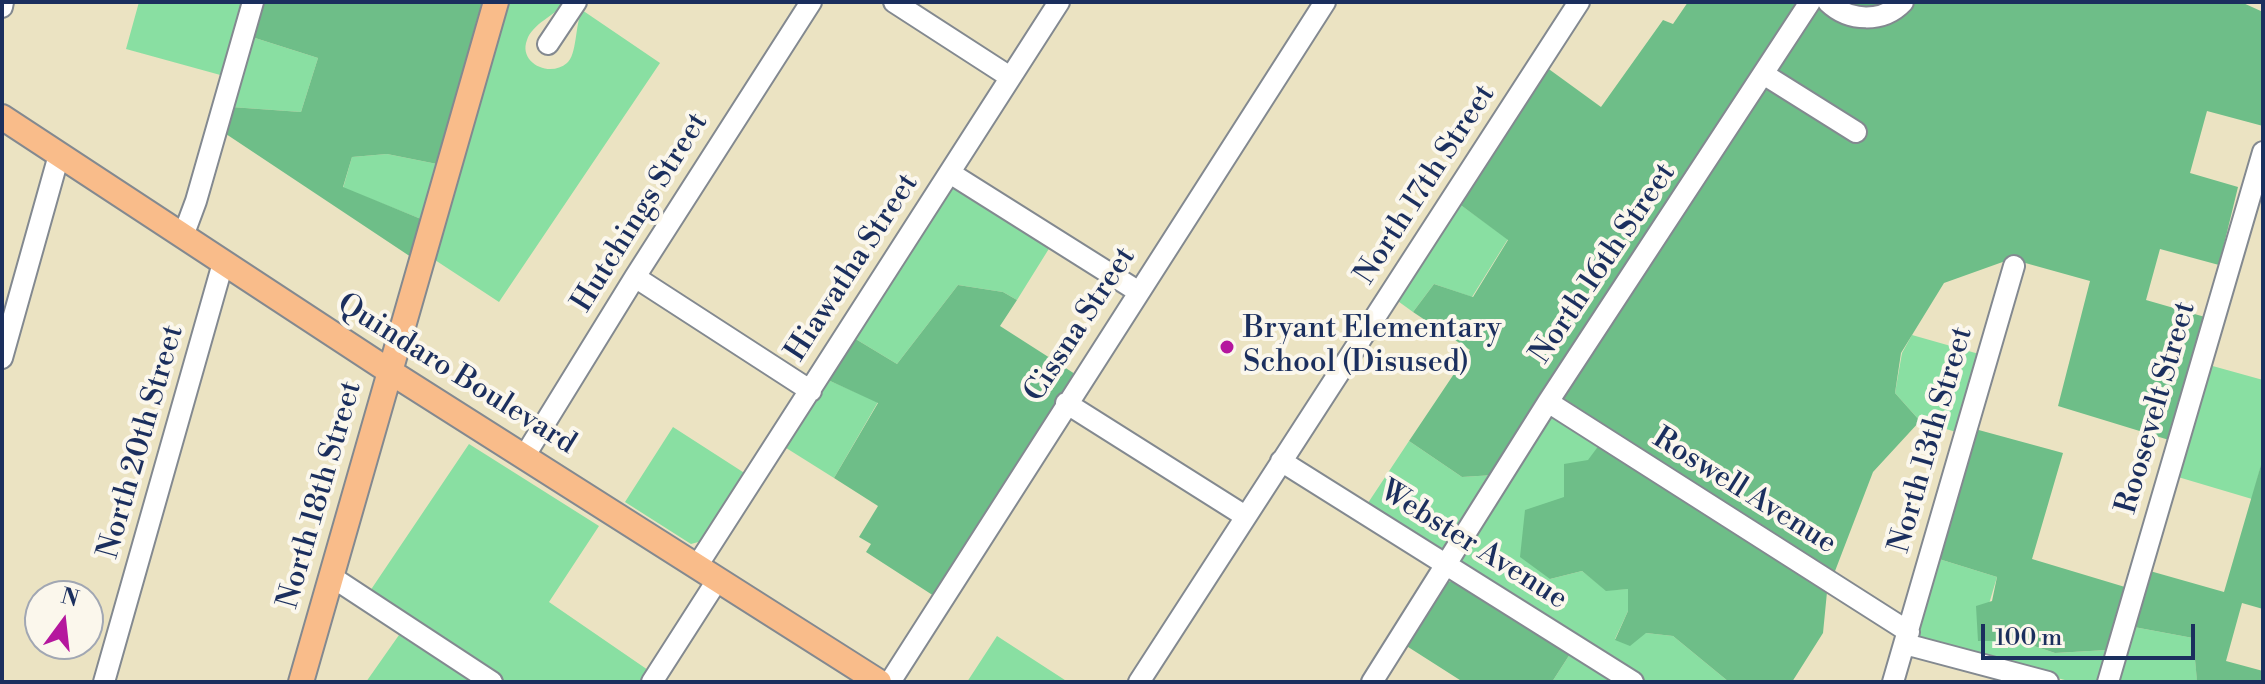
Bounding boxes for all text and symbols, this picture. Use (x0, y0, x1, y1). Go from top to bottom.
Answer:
street label: North 17th Street (1348, 78, 1504, 292)
street label: Hutchings Street (565, 107, 717, 319)
street label: North 16th Street (1524, 157, 1684, 371)
street label: Hiawatha Street (779, 167, 927, 369)
street label: Cissna Street (1018, 241, 1144, 409)
street label: Quindaro Boulevard (330, 287, 582, 463)
street label: Roosevelt Street (2109, 298, 2205, 518)
place label: Bryant Elementary School (Disused) (1243, 312, 1501, 382)
street label: North 20th Street (91, 321, 193, 563)
street label: North 13th Street (1882, 323, 1982, 557)
marker: Bryant Elementary School (Disused) (1218, 338, 1236, 356)
street label: North 18th Street (271, 377, 371, 613)
street label: Roswell Avenue (1646, 421, 1842, 563)
street label: Webster Avenue (1373, 474, 1573, 618)
north arrow (24, 580, 104, 660)
text: N (58, 583, 82, 614)
scale bar (1985, 608, 2199, 658)
text: 100 m (1995, 623, 2062, 653)

